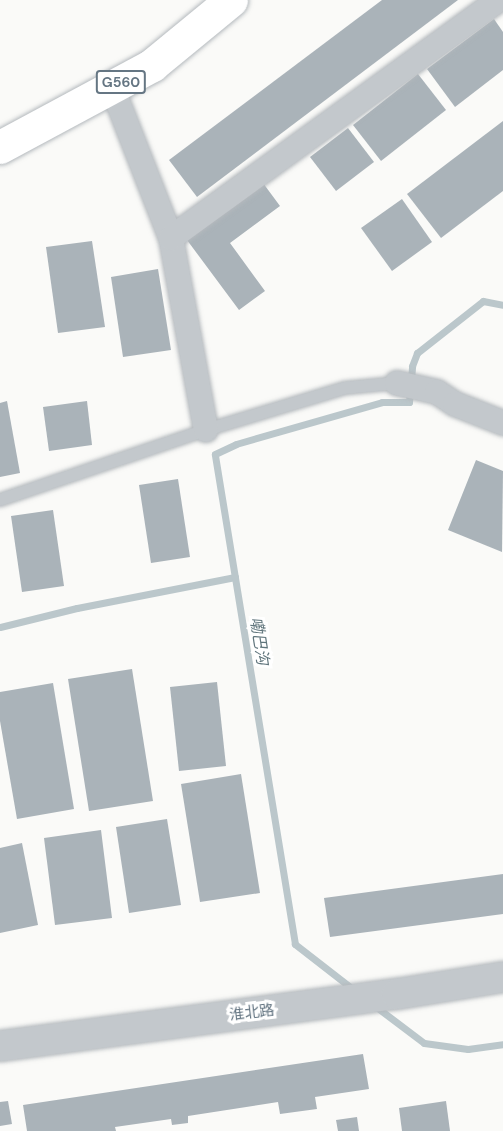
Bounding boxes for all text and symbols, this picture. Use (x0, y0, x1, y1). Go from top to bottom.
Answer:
road number: G560 (96, 71, 146, 93)
water label: 嘞巴沟 (246, 616, 272, 666)
street label: 淮北路 (229, 1001, 275, 1025)

